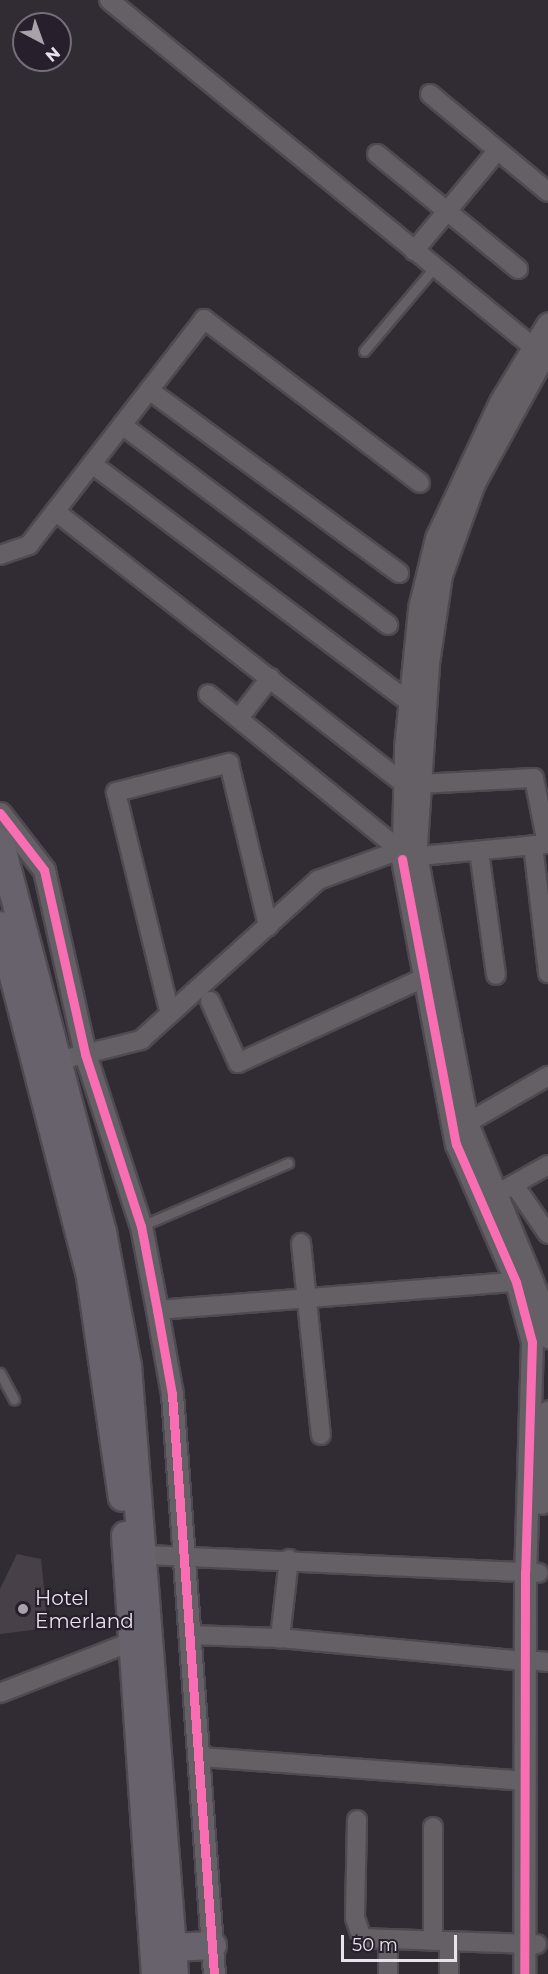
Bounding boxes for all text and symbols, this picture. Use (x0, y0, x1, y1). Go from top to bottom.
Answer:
north arrow (12, 12, 72, 72)
text: N (42, 43, 64, 66)
place label: Hotel Emerland (35, 1586, 134, 1633)
marker: Hotel Emerland (16, 1602, 30, 1616)
scale bar (344, 1923, 460, 1961)
text: 50 m (352, 1934, 398, 1956)

